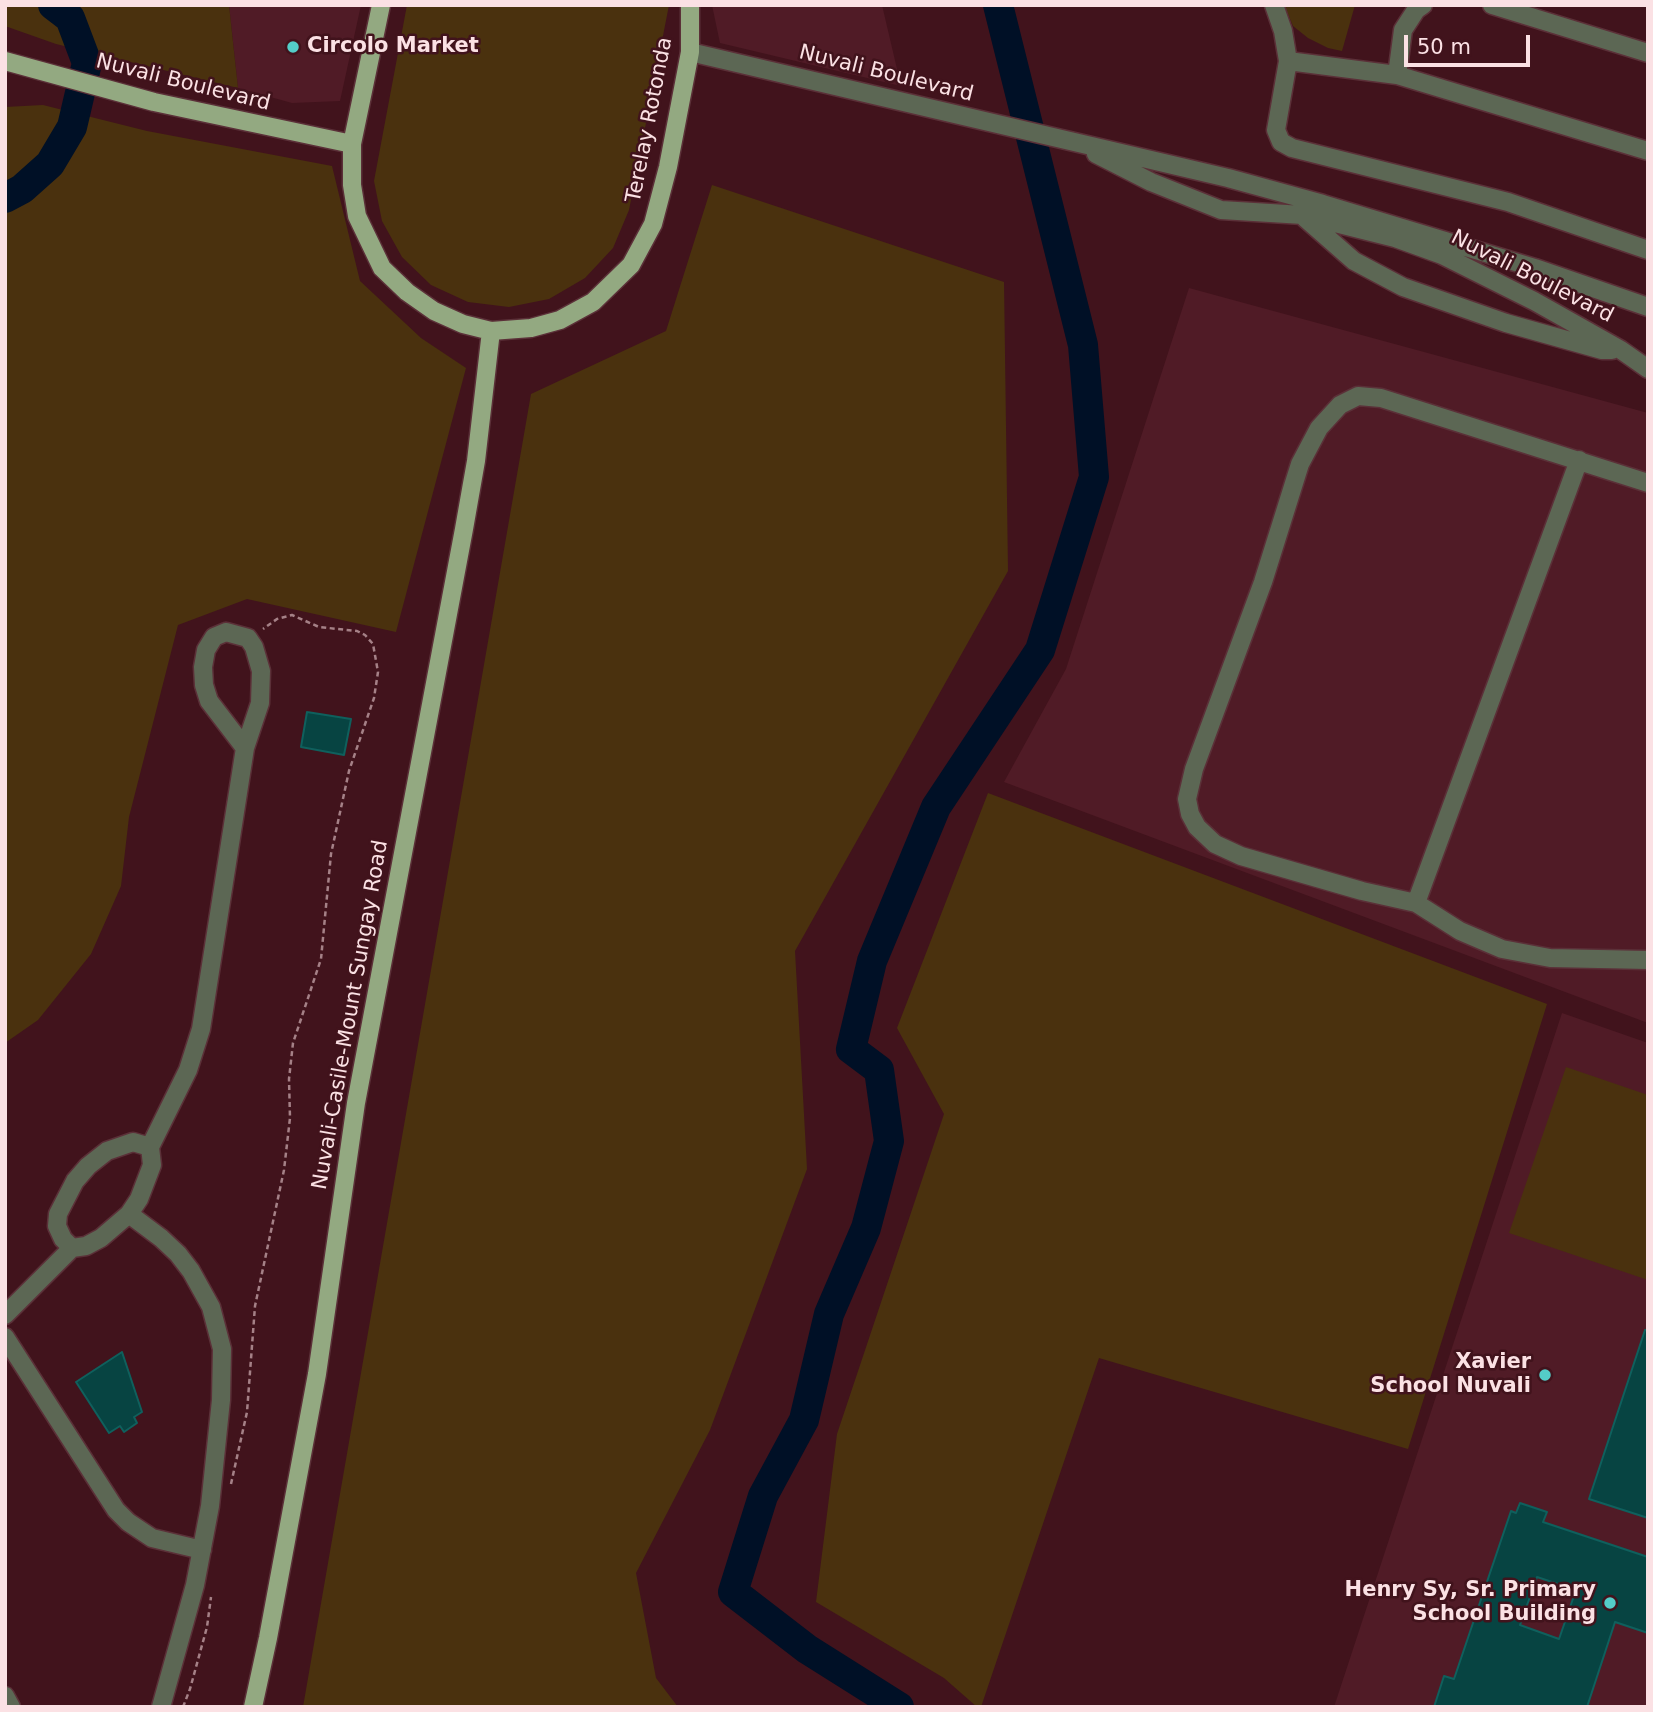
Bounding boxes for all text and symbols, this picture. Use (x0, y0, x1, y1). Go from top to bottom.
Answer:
scale bar (1408, 21, 1534, 65)
place label: Circolo Market (307, 34, 479, 60)
street label: Terelay Rotonda (622, 35, 678, 205)
text: 50 m (1417, 35, 1471, 59)
marker: Circolo Market (285, 39, 301, 55)
street label: Nuvali Boulevard (796, 40, 976, 108)
street label: Nuvali Boulevard (93, 49, 273, 117)
street label: Nuvali Boulevard (1447, 225, 1617, 329)
street label: Nuvali-Casile-Mount Sungay Road (308, 838, 394, 1192)
place label: Xavier School Nuvali (1370, 1350, 1531, 1400)
marker: Xavier School Nuvali (1537, 1367, 1553, 1383)
place label: Henry Sy, Sr. Primary School Building (1345, 1578, 1596, 1628)
marker: Henry Sy, Sr. Primary School Building (1602, 1595, 1618, 1611)

